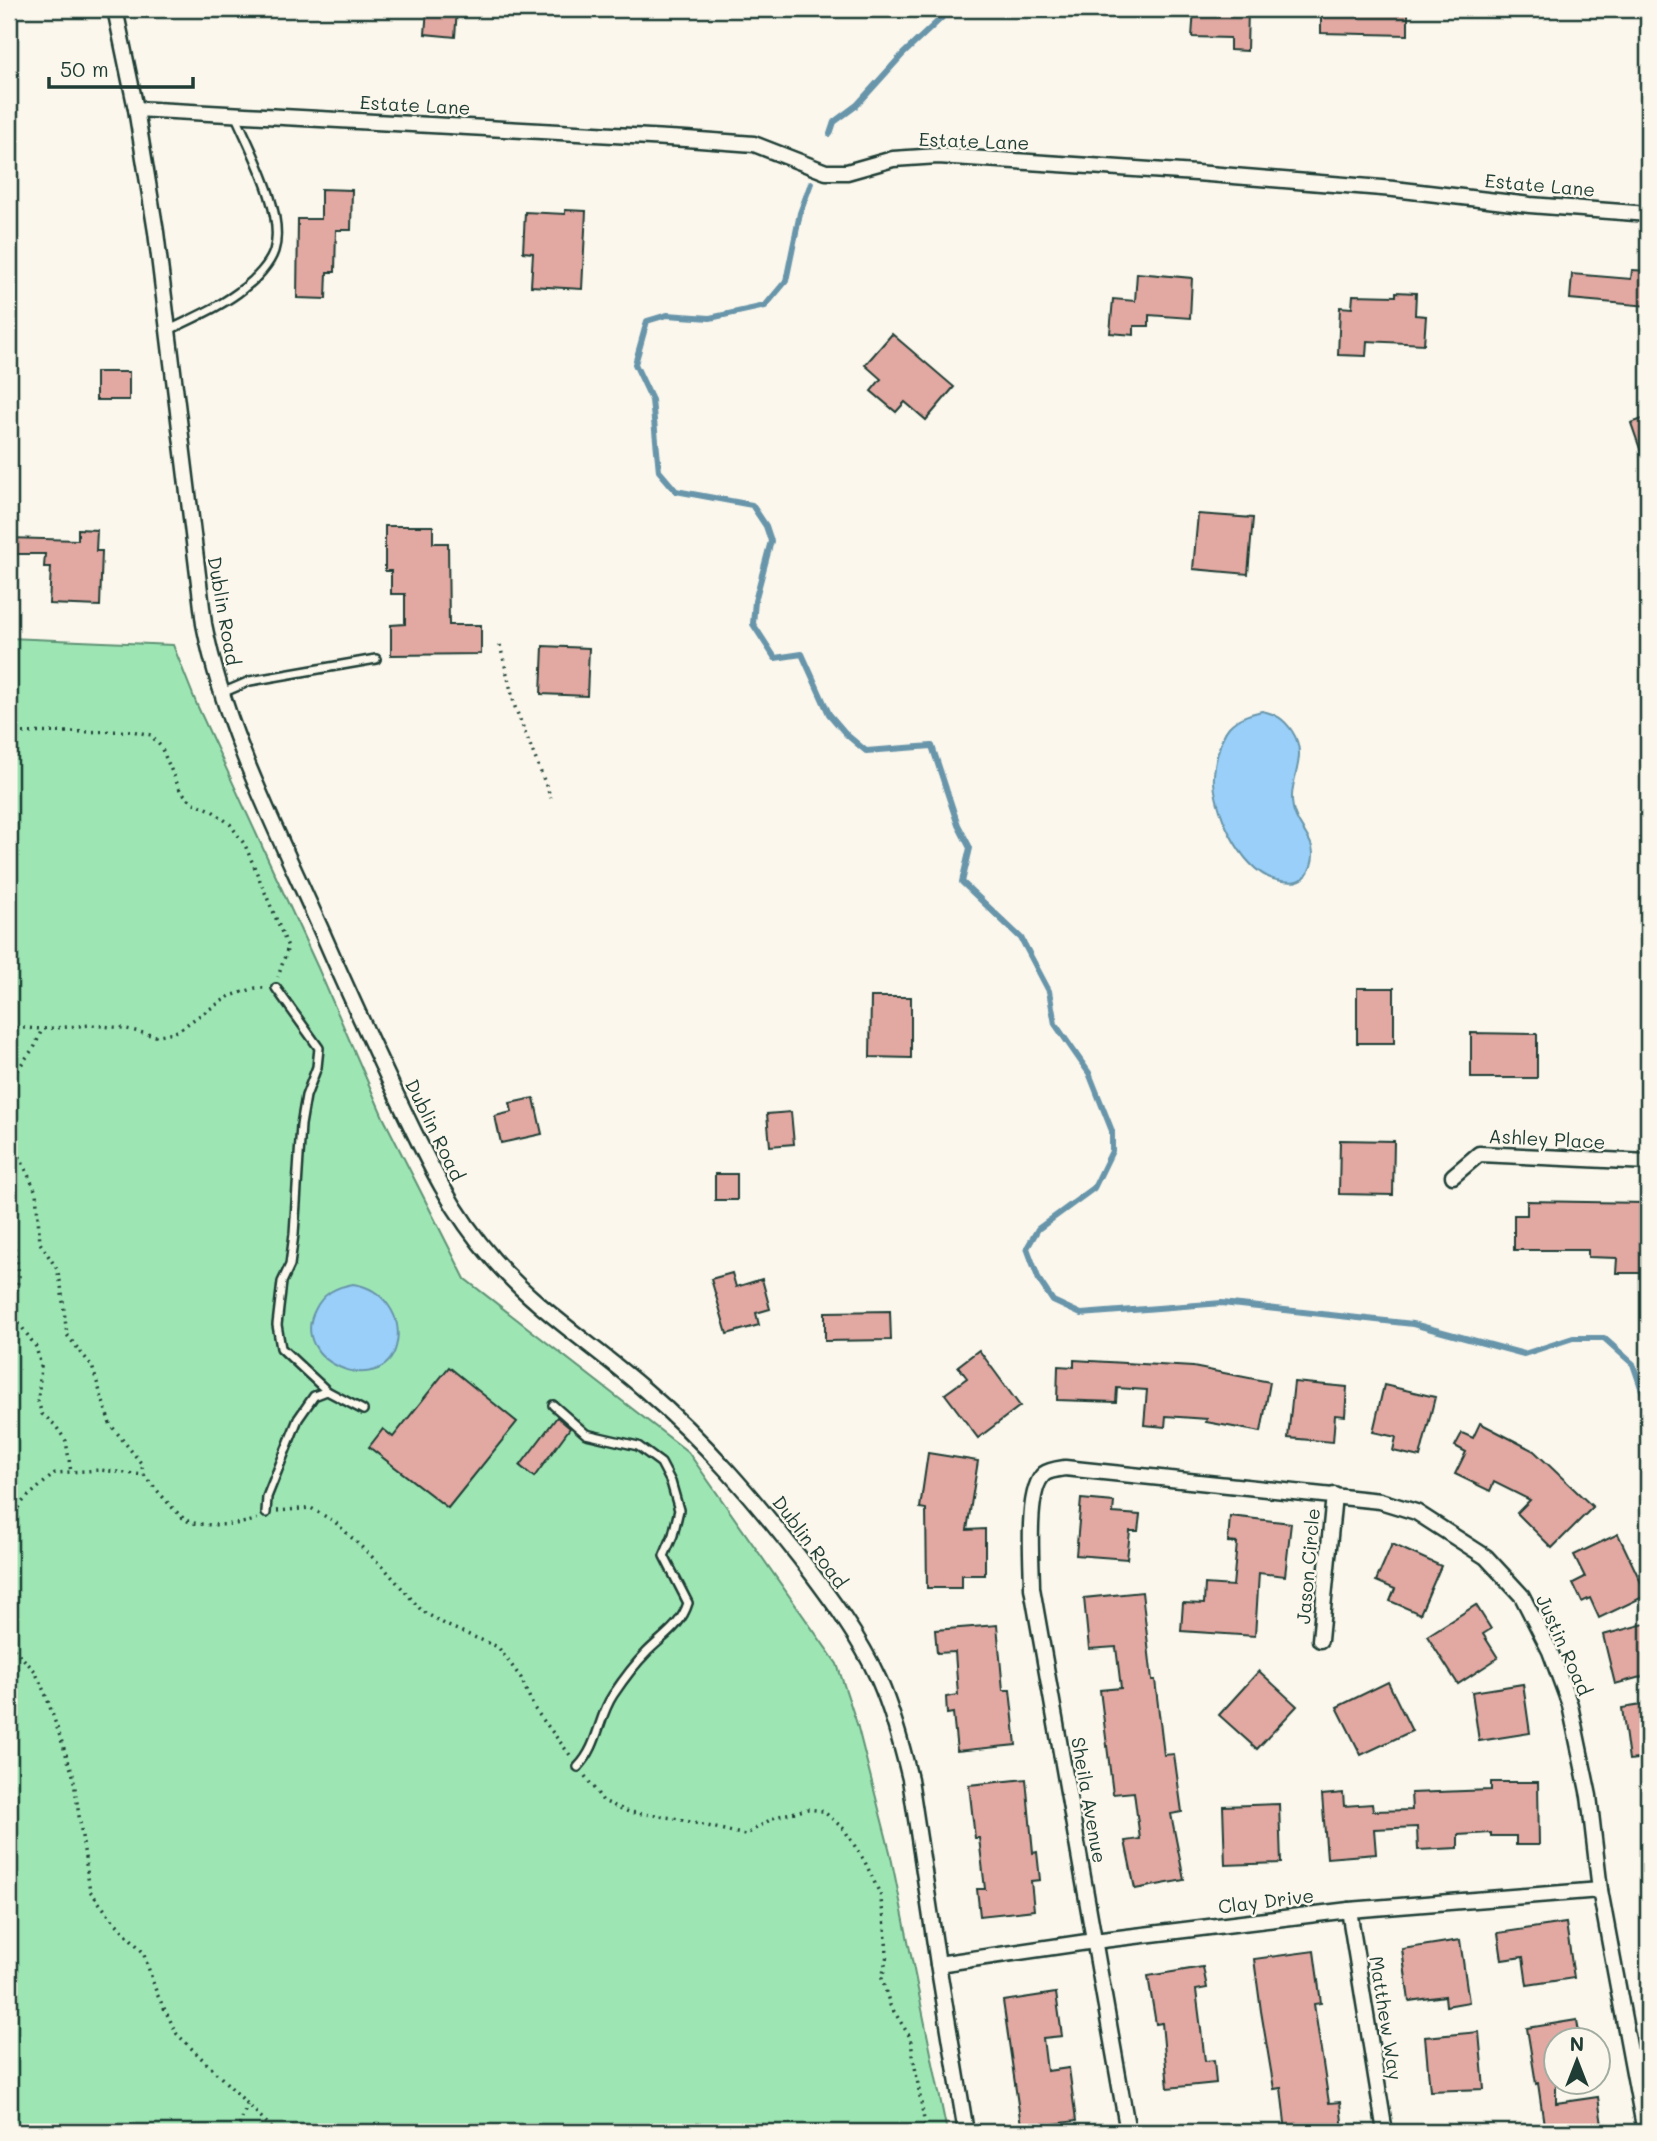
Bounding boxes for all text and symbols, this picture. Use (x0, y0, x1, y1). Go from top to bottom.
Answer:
scale bar (49, 46, 192, 90)
text: 50 m (60, 55, 109, 82)
street label: Estate Lane (359, 89, 471, 120)
street label: Estate Lane (918, 126, 1030, 155)
street label: Estate Lane (1484, 167, 1596, 202)
street label: Dublin Road (203, 555, 246, 667)
street label: Dublin Road (400, 1075, 471, 1185)
street label: Ashley Place (1488, 1123, 1606, 1154)
street label: Dublin Road (767, 1490, 854, 1593)
street label: Jason Circle (1290, 1507, 1325, 1625)
street label: Justin Road (1531, 1590, 1598, 1699)
street label: Sheila Avenue (1066, 1735, 1113, 1865)
street label: Clay Drive (1217, 1882, 1315, 1919)
street label: Matthew Way (1364, 1954, 1409, 2082)
north arrow (1542, 2025, 1612, 2096)
text: N (1570, 2031, 1584, 2056)

